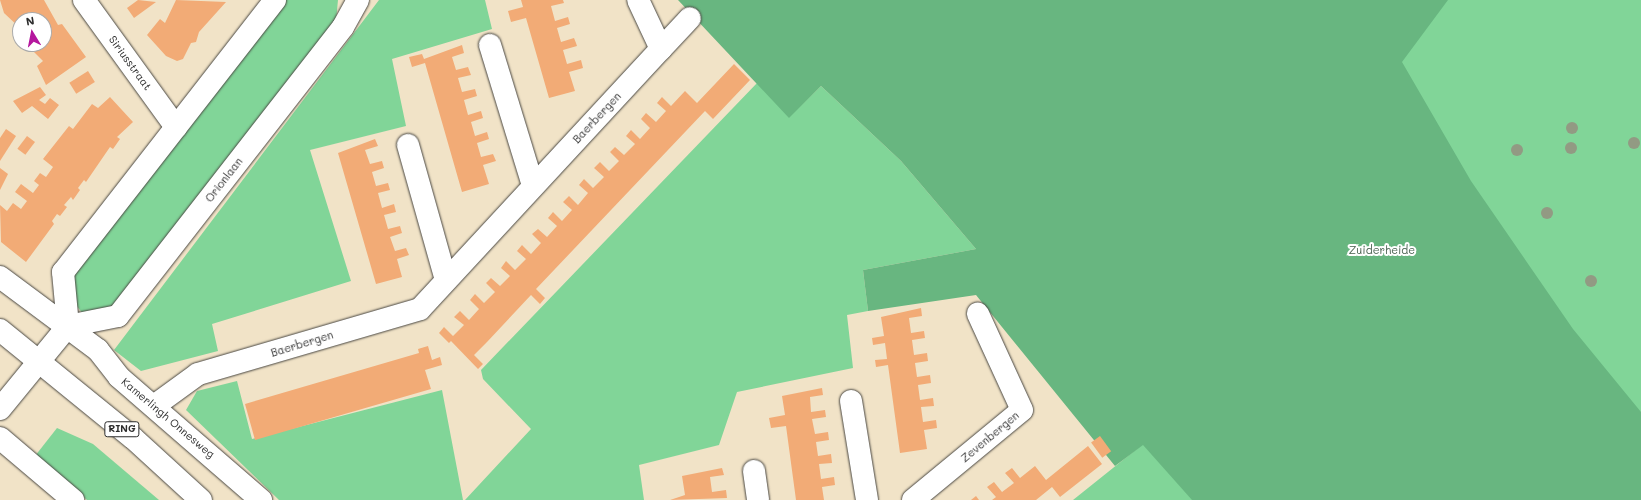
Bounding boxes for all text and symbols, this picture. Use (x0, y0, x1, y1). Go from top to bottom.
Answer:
north arrow (12, 12, 52, 52)
text: N (25, 13, 35, 29)
street label: Siriusstraat (106, 33, 154, 93)
street label: Baerbergen (570, 90, 624, 146)
street label: Orionlaan (203, 155, 245, 205)
park label: Zuiderheide (1349, 243, 1415, 257)
street label: Baerbergen (269, 328, 335, 360)
street label: Kamerlingh Onnesweg (119, 375, 217, 461)
street label: Zevenbergen (958, 409, 1022, 465)
road number: RING (104, 421, 140, 437)

